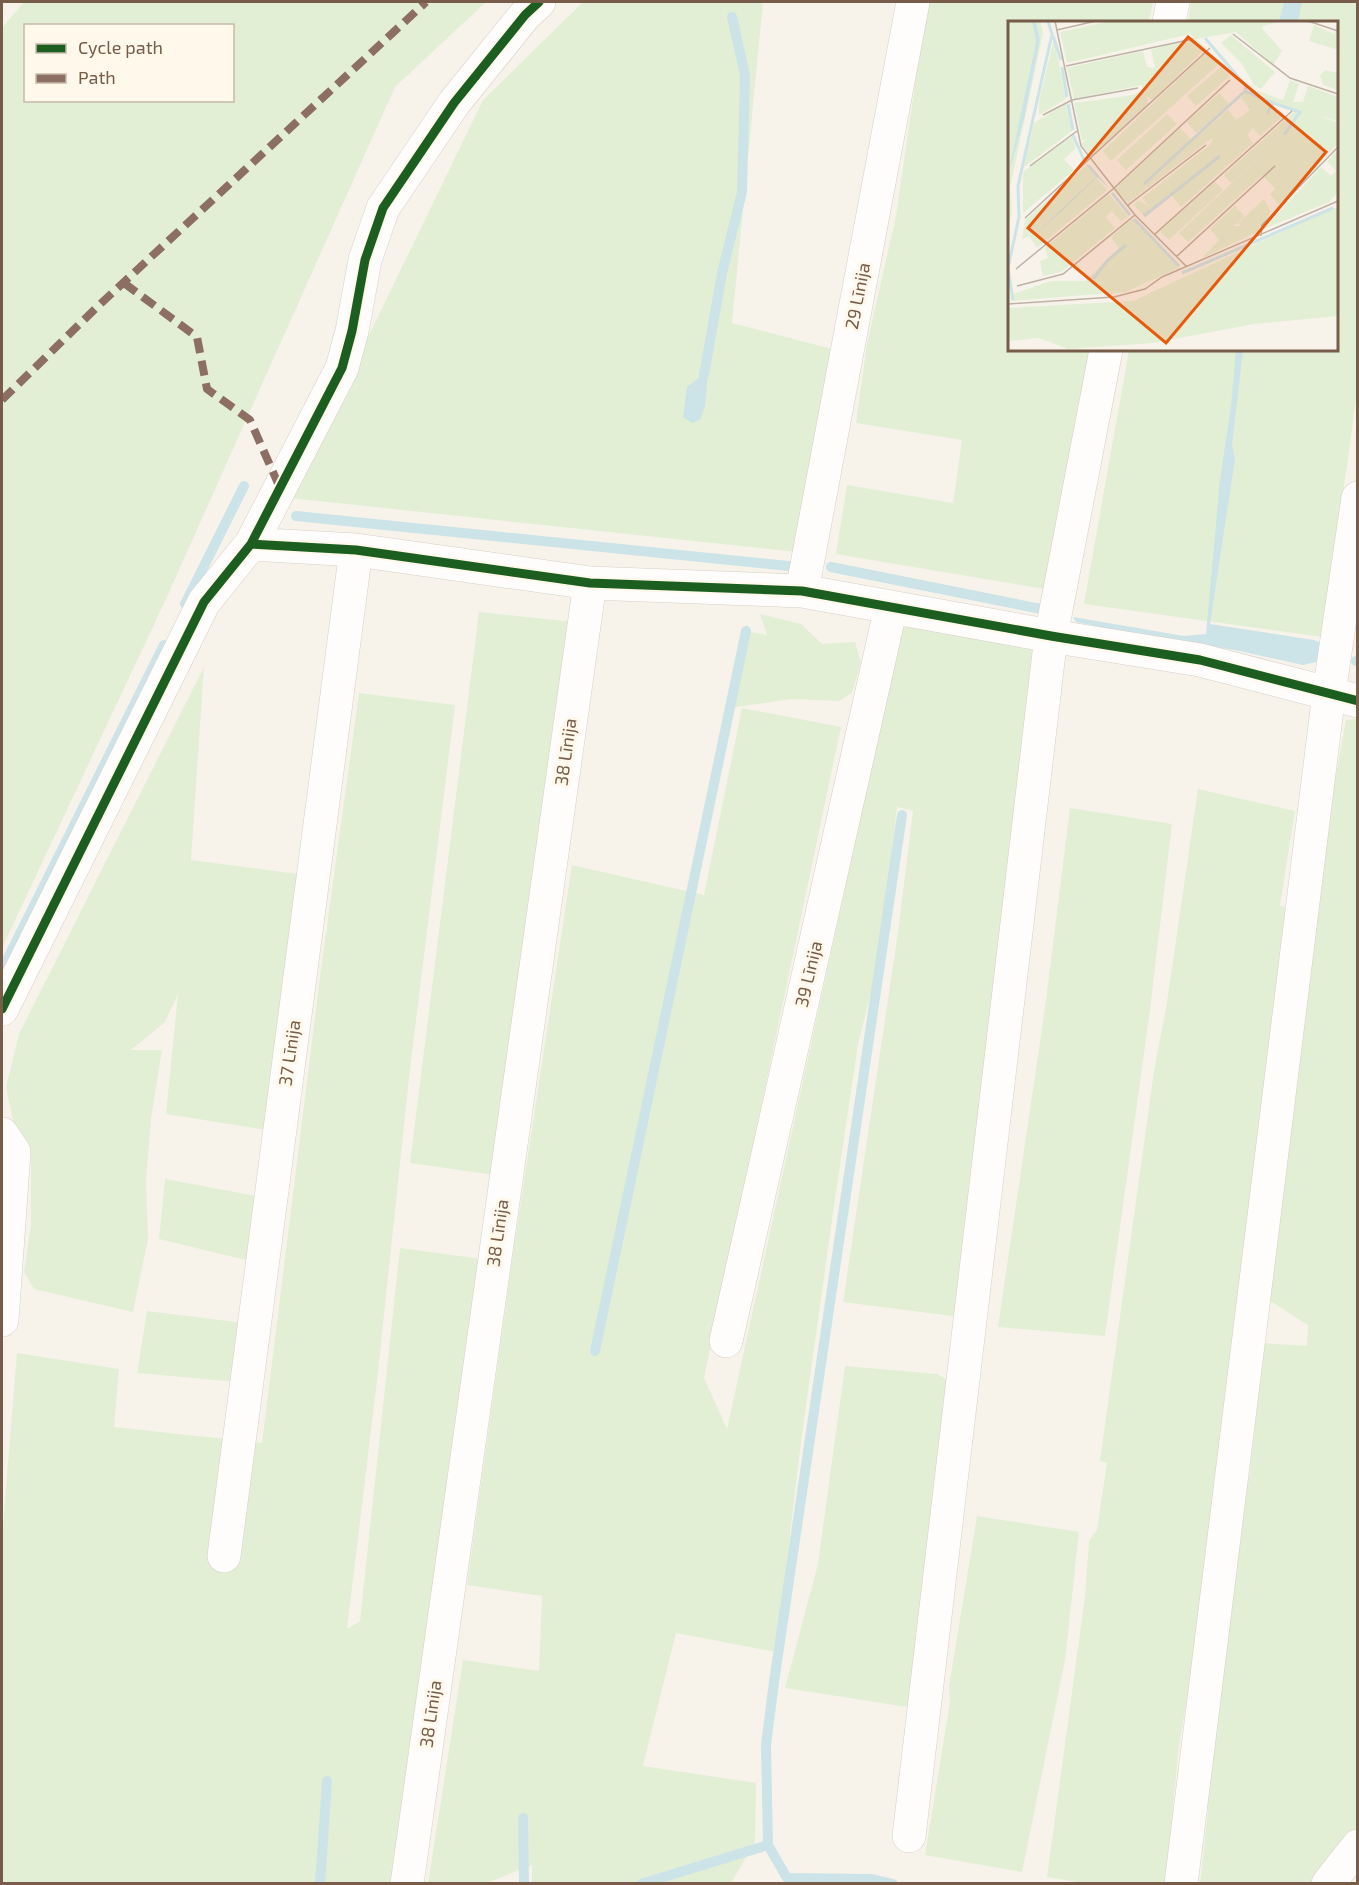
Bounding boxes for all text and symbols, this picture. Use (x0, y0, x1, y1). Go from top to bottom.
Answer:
inset map (1008, 21, 1338, 351)
legend (24, 24, 234, 102)
text: Cycle path (78, 36, 163, 58)
text: Path (78, 66, 116, 88)
street label: 29 Līnija (840, 261, 874, 331)
street label: 38 Līnija (549, 717, 581, 787)
street label: 39 Līnija (790, 938, 826, 1009)
street label: 37 Līnija (274, 1019, 305, 1087)
street label: 38 Līnija (481, 1198, 513, 1268)
street label: 38 Līnija (414, 1679, 446, 1749)

